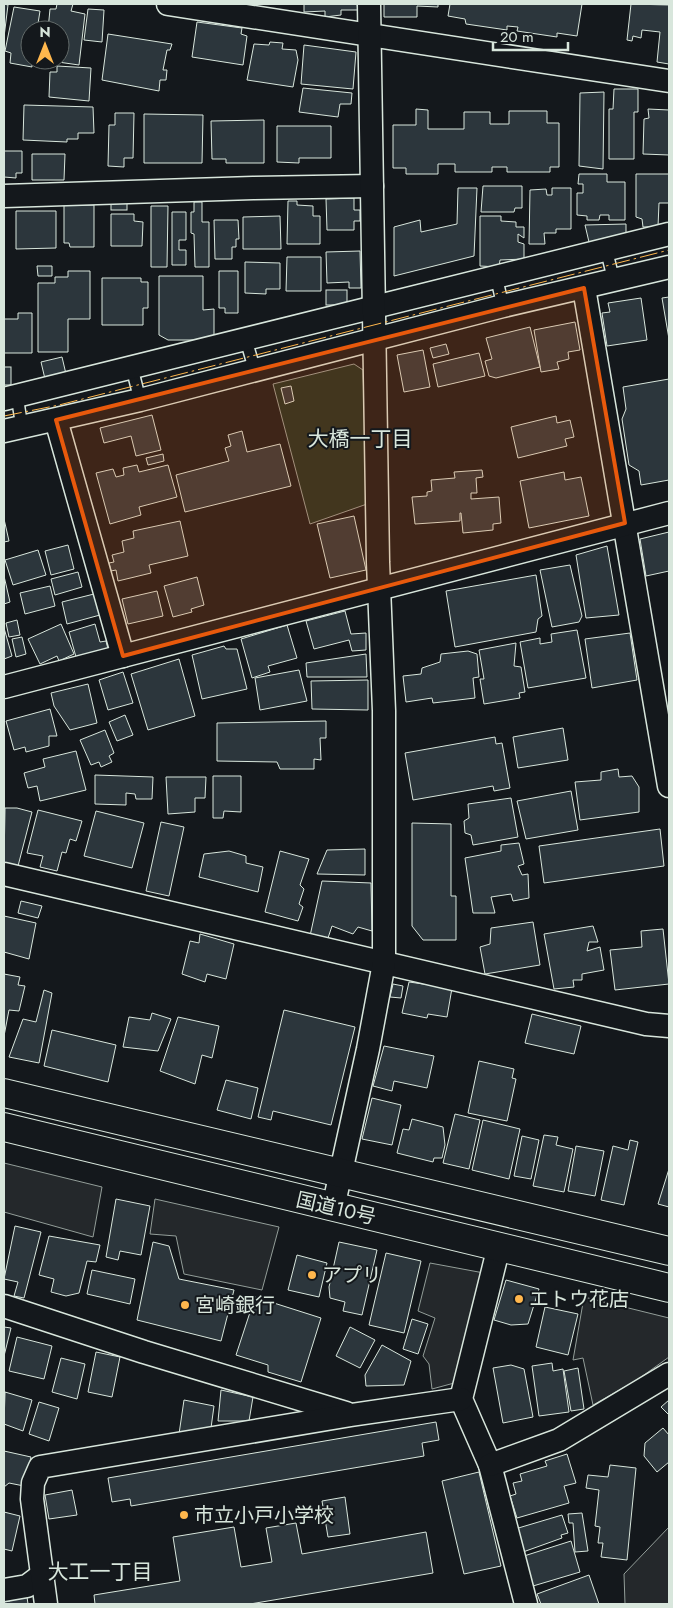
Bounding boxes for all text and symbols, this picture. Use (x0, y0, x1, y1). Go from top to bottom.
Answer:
north arrow (20, 20, 70, 70)
scale bar (493, 20, 568, 52)
text: N (39, 22, 51, 42)
text: 20 m (500, 26, 534, 48)
district label: 大橋一丁目 (308, 424, 413, 454)
street label: 国道10号 (293, 1185, 379, 1232)
place label: アプリ (322, 1261, 382, 1290)
marker: アプリ (306, 1269, 318, 1281)
place label: エトウ花店 (529, 1285, 629, 1314)
place label: 宮崎銀行 (195, 1291, 275, 1320)
marker: エトウ花店 (513, 1293, 525, 1305)
marker: 宮崎銀行 (179, 1299, 191, 1311)
place label: 市立小戸小学校 (194, 1501, 334, 1530)
marker: 市立小戸小学校 (178, 1509, 190, 1521)
district label: 大工一丁目 (48, 1557, 153, 1587)

